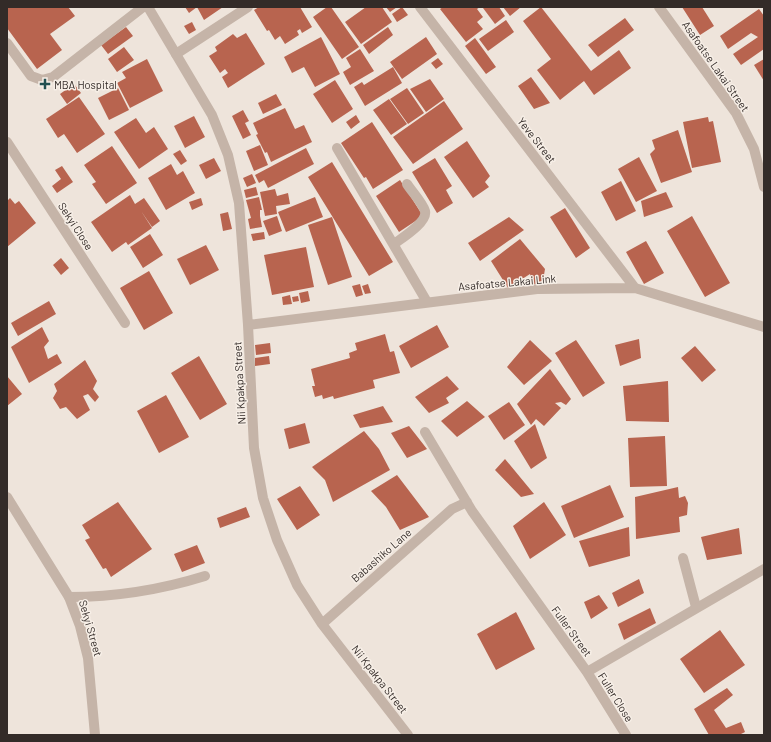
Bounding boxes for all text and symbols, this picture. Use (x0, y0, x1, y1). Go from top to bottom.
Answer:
street label: Asafoatse Lakai Street (680, 18, 752, 114)
marker: MBA Hospital (39, 78, 51, 90)
place label: MBA Hospital (54, 78, 117, 91)
street label: Yeve Street (515, 115, 559, 165)
street label: Sekyi Close (56, 200, 96, 252)
street label: Asafoatse Lakai Link (457, 271, 557, 293)
street label: Nii Kpakpa Street (230, 341, 248, 425)
street label: Babashiko Lane (348, 525, 414, 585)
street label: Sekyi Street (77, 598, 105, 658)
street label: Fuller Street (549, 603, 595, 659)
street label: Nii Kpakpa Street (349, 642, 411, 716)
street label: Fuller Close (596, 670, 636, 724)

